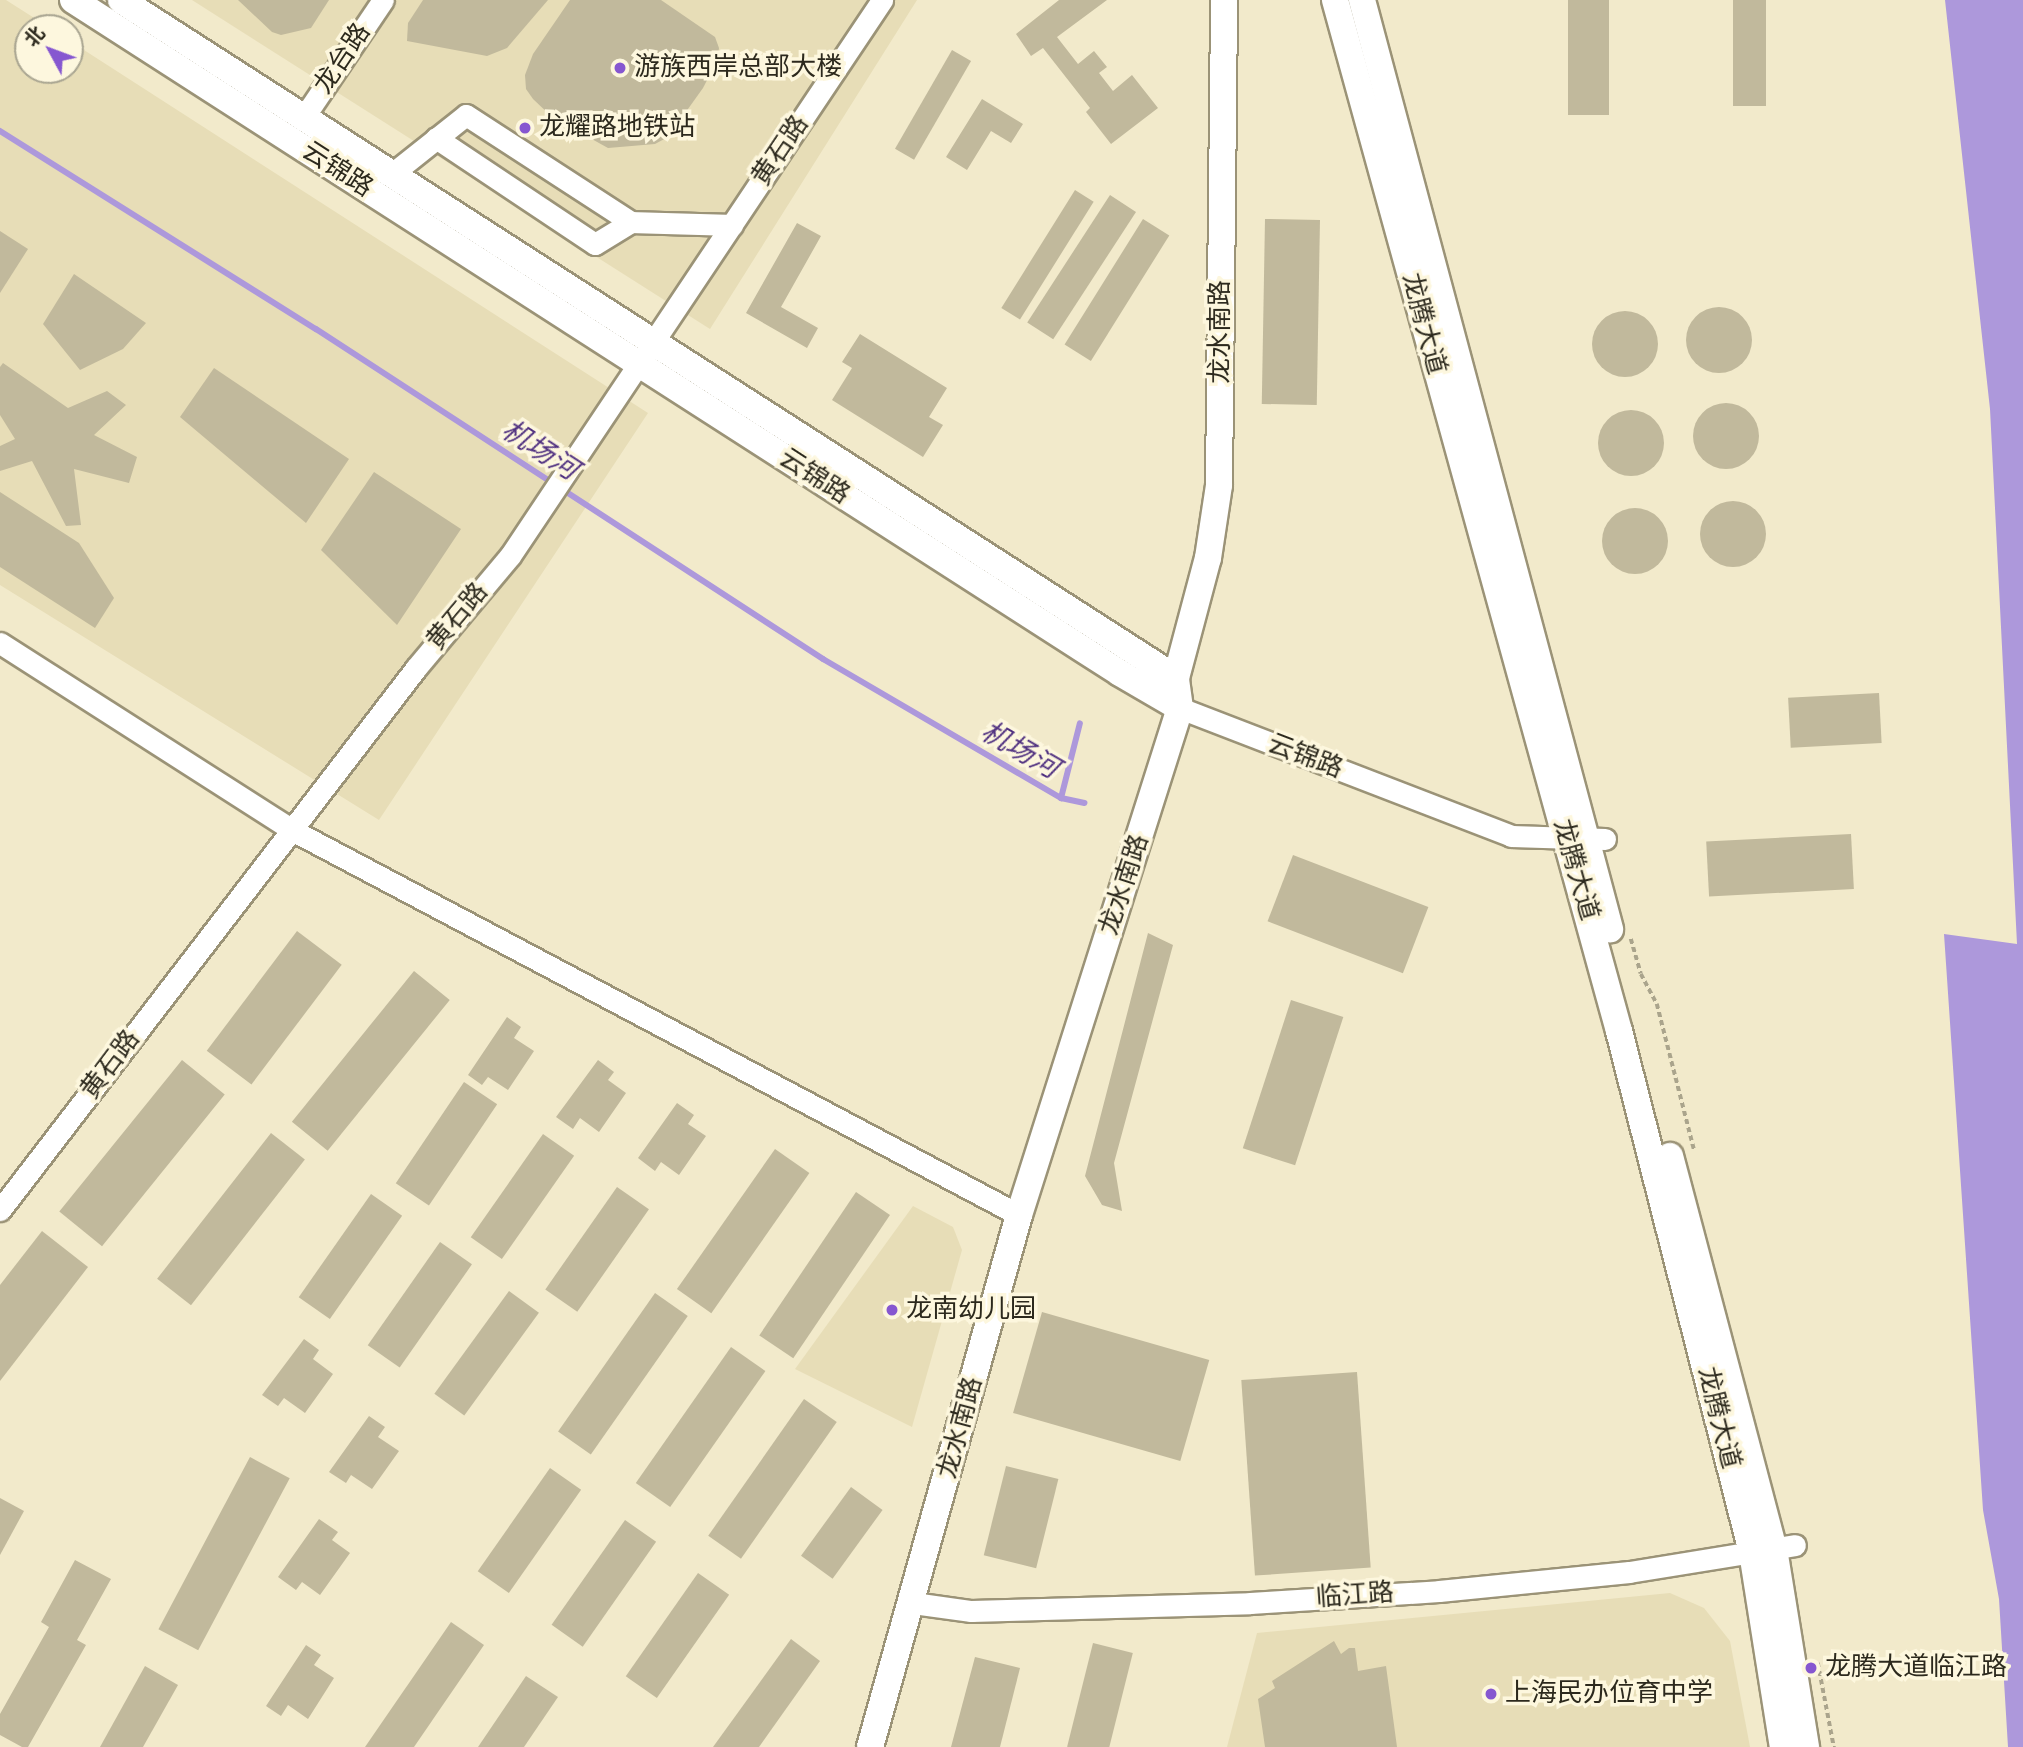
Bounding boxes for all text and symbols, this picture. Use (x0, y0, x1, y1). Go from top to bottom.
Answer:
north arrow (14, 14, 84, 84)
street label: 龙台路 (308, 18, 378, 100)
text: 北 (19, 21, 50, 52)
place label: 游族西岸总部大楼 (634, 52, 842, 84)
marker: 游族西岸总部大楼 (612, 60, 628, 76)
street label: 黄石路 (746, 110, 816, 192)
place label: 龙耀路地铁站 (539, 112, 695, 144)
marker: 龙耀路地铁站 (517, 120, 533, 136)
street label: 云锦路 (296, 136, 378, 204)
street label: 龙腾大道 (1394, 270, 1452, 378)
street label: 龙水南路 (1205, 280, 1237, 384)
water label: 机场河 (496, 413, 584, 487)
street label: 云锦路 (773, 443, 855, 511)
street label: 黄石路 (421, 577, 495, 657)
water label: 机场河 (975, 714, 1065, 786)
street label: 云锦路 (1263, 728, 1347, 786)
street label: 龙腾大道 (1546, 816, 1604, 924)
street label: 龙水南路 (1094, 831, 1156, 939)
street label: 黄石路 (75, 1024, 147, 1106)
place label: 龙南幼儿园 (906, 1294, 1036, 1326)
marker: 龙南幼儿园 (884, 1302, 900, 1318)
street label: 龙腾大道 (1690, 1364, 1746, 1472)
street label: 龙水南路 (932, 1374, 990, 1482)
street label: 临江路 (1315, 1578, 1395, 1614)
place label: 龙腾大道临江路 (1825, 1652, 2007, 1684)
marker: 龙腾大道临江路 (1803, 1660, 1819, 1676)
place label: 上海民办位育中学 (1505, 1678, 1713, 1710)
marker: 上海民办位育中学 (1483, 1686, 1499, 1702)

